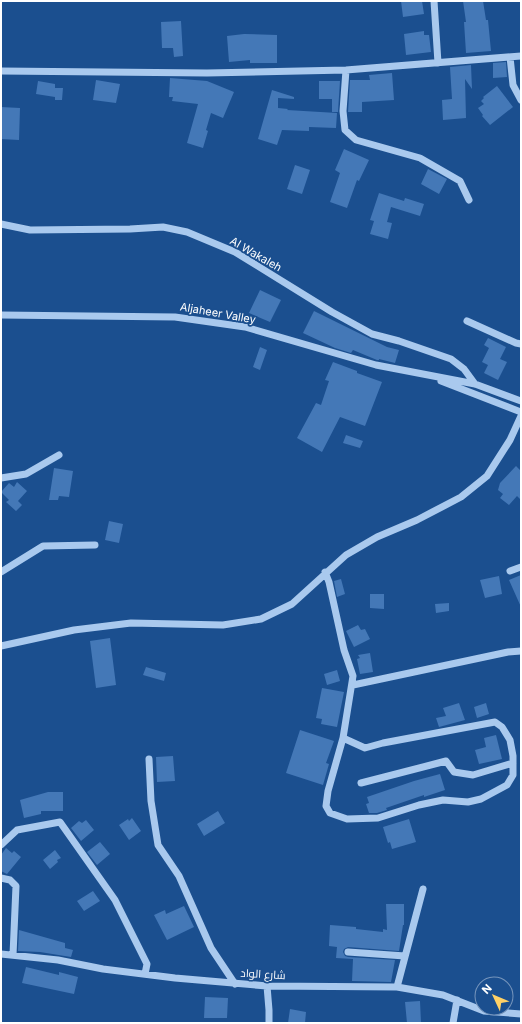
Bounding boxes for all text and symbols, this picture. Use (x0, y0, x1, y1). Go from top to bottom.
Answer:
street label: Al Wakaleh (228, 234, 284, 274)
street label: Aljaheer Valley (179, 299, 257, 327)
street label: شارع الواد (240, 966, 286, 983)
north arrow (474, 976, 514, 1016)
text: N (479, 981, 495, 997)

